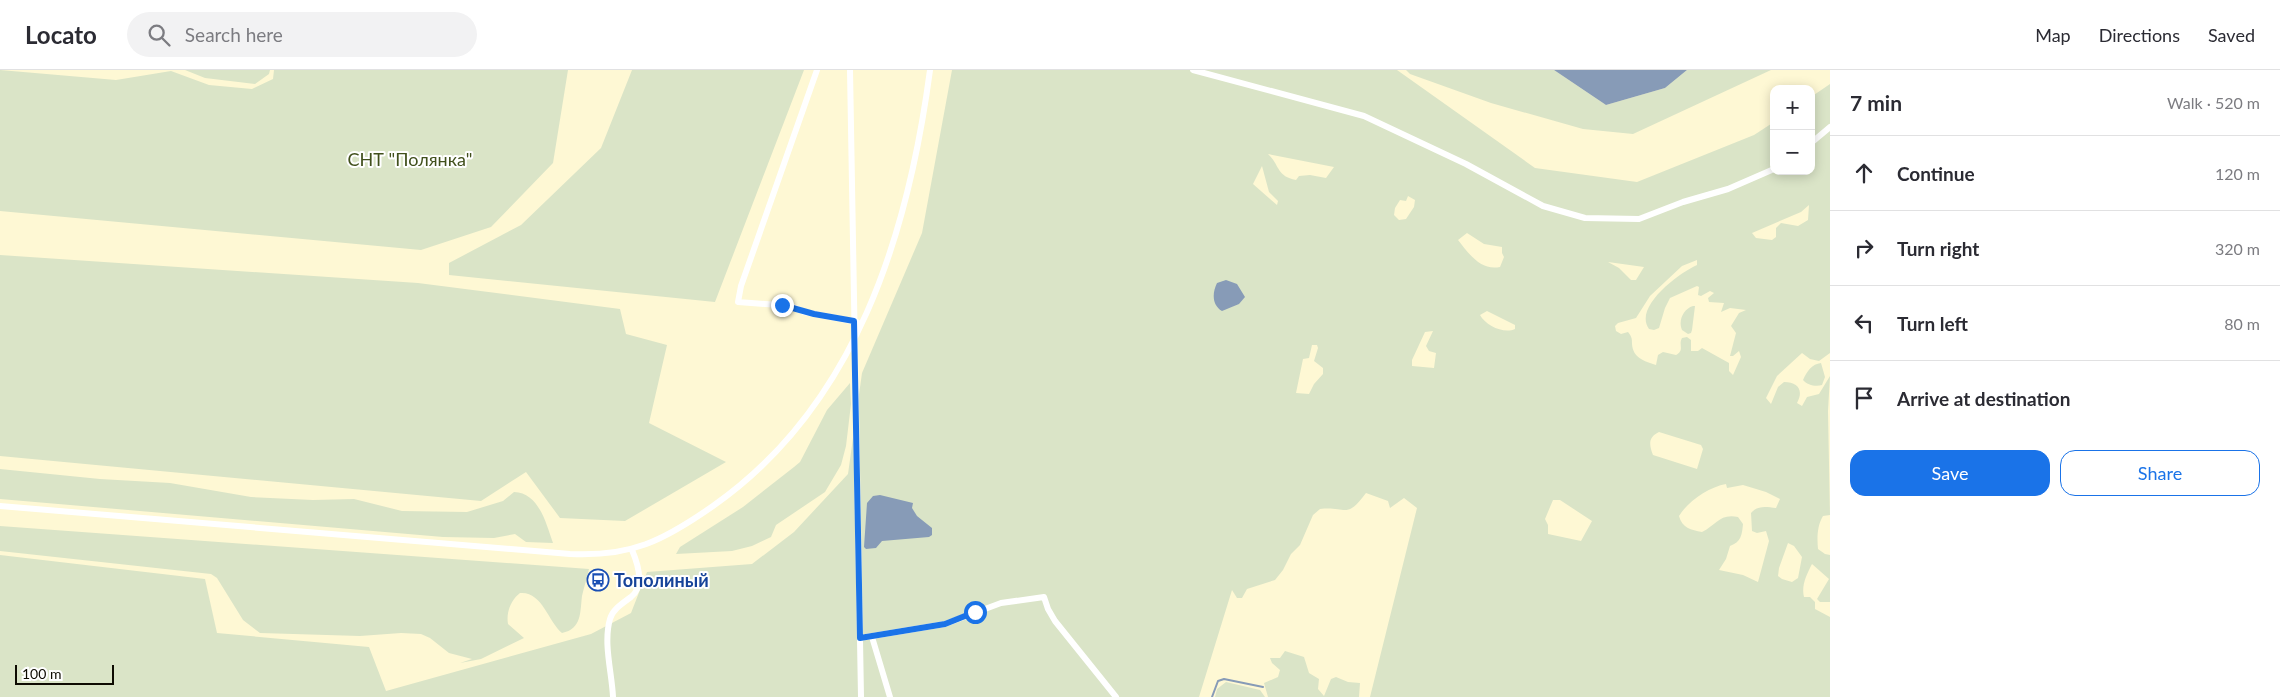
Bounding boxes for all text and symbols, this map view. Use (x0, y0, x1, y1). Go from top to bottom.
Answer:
search box (127, 12, 477, 57)
text: Locato (25, 20, 97, 49)
icon: search (145, 21, 173, 49)
text: Search here (185, 23, 283, 46)
text: Map (2035, 24, 2071, 46)
text: Directions (2099, 24, 2180, 46)
text: Saved (2208, 24, 2255, 46)
map controls (1770, 85, 1815, 175)
button: + (1770, 85, 1815, 130)
text: 7 min (1850, 90, 1902, 115)
text: Walk · 520 m (2167, 93, 2260, 112)
button: − (1770, 130, 1815, 175)
park label: СНТ "Полянка" (348, 148, 472, 170)
icon: ahead (1850, 159, 1878, 187)
text: Continue (1897, 162, 1975, 185)
text: 120 m (2215, 164, 2260, 183)
icon: right (1850, 234, 1878, 262)
text: Turn right (1897, 237, 1979, 260)
text: 320 m (2215, 239, 2260, 258)
route end (771, 294, 794, 317)
icon: left (1850, 309, 1878, 337)
text: Turn left (1897, 312, 1968, 335)
text: 80 m (2224, 314, 2260, 333)
icon: arrive (1850, 384, 1878, 412)
text: Arrive at destination (1897, 387, 2070, 410)
button: Save (1850, 450, 2050, 496)
button: Share (2060, 450, 2260, 496)
bus stop icon: Тополиный (586, 568, 610, 592)
place label: Тополиный (614, 569, 709, 591)
route start (964, 601, 987, 624)
scale bar (15, 662, 114, 685)
text: 100 m (22, 665, 61, 682)

